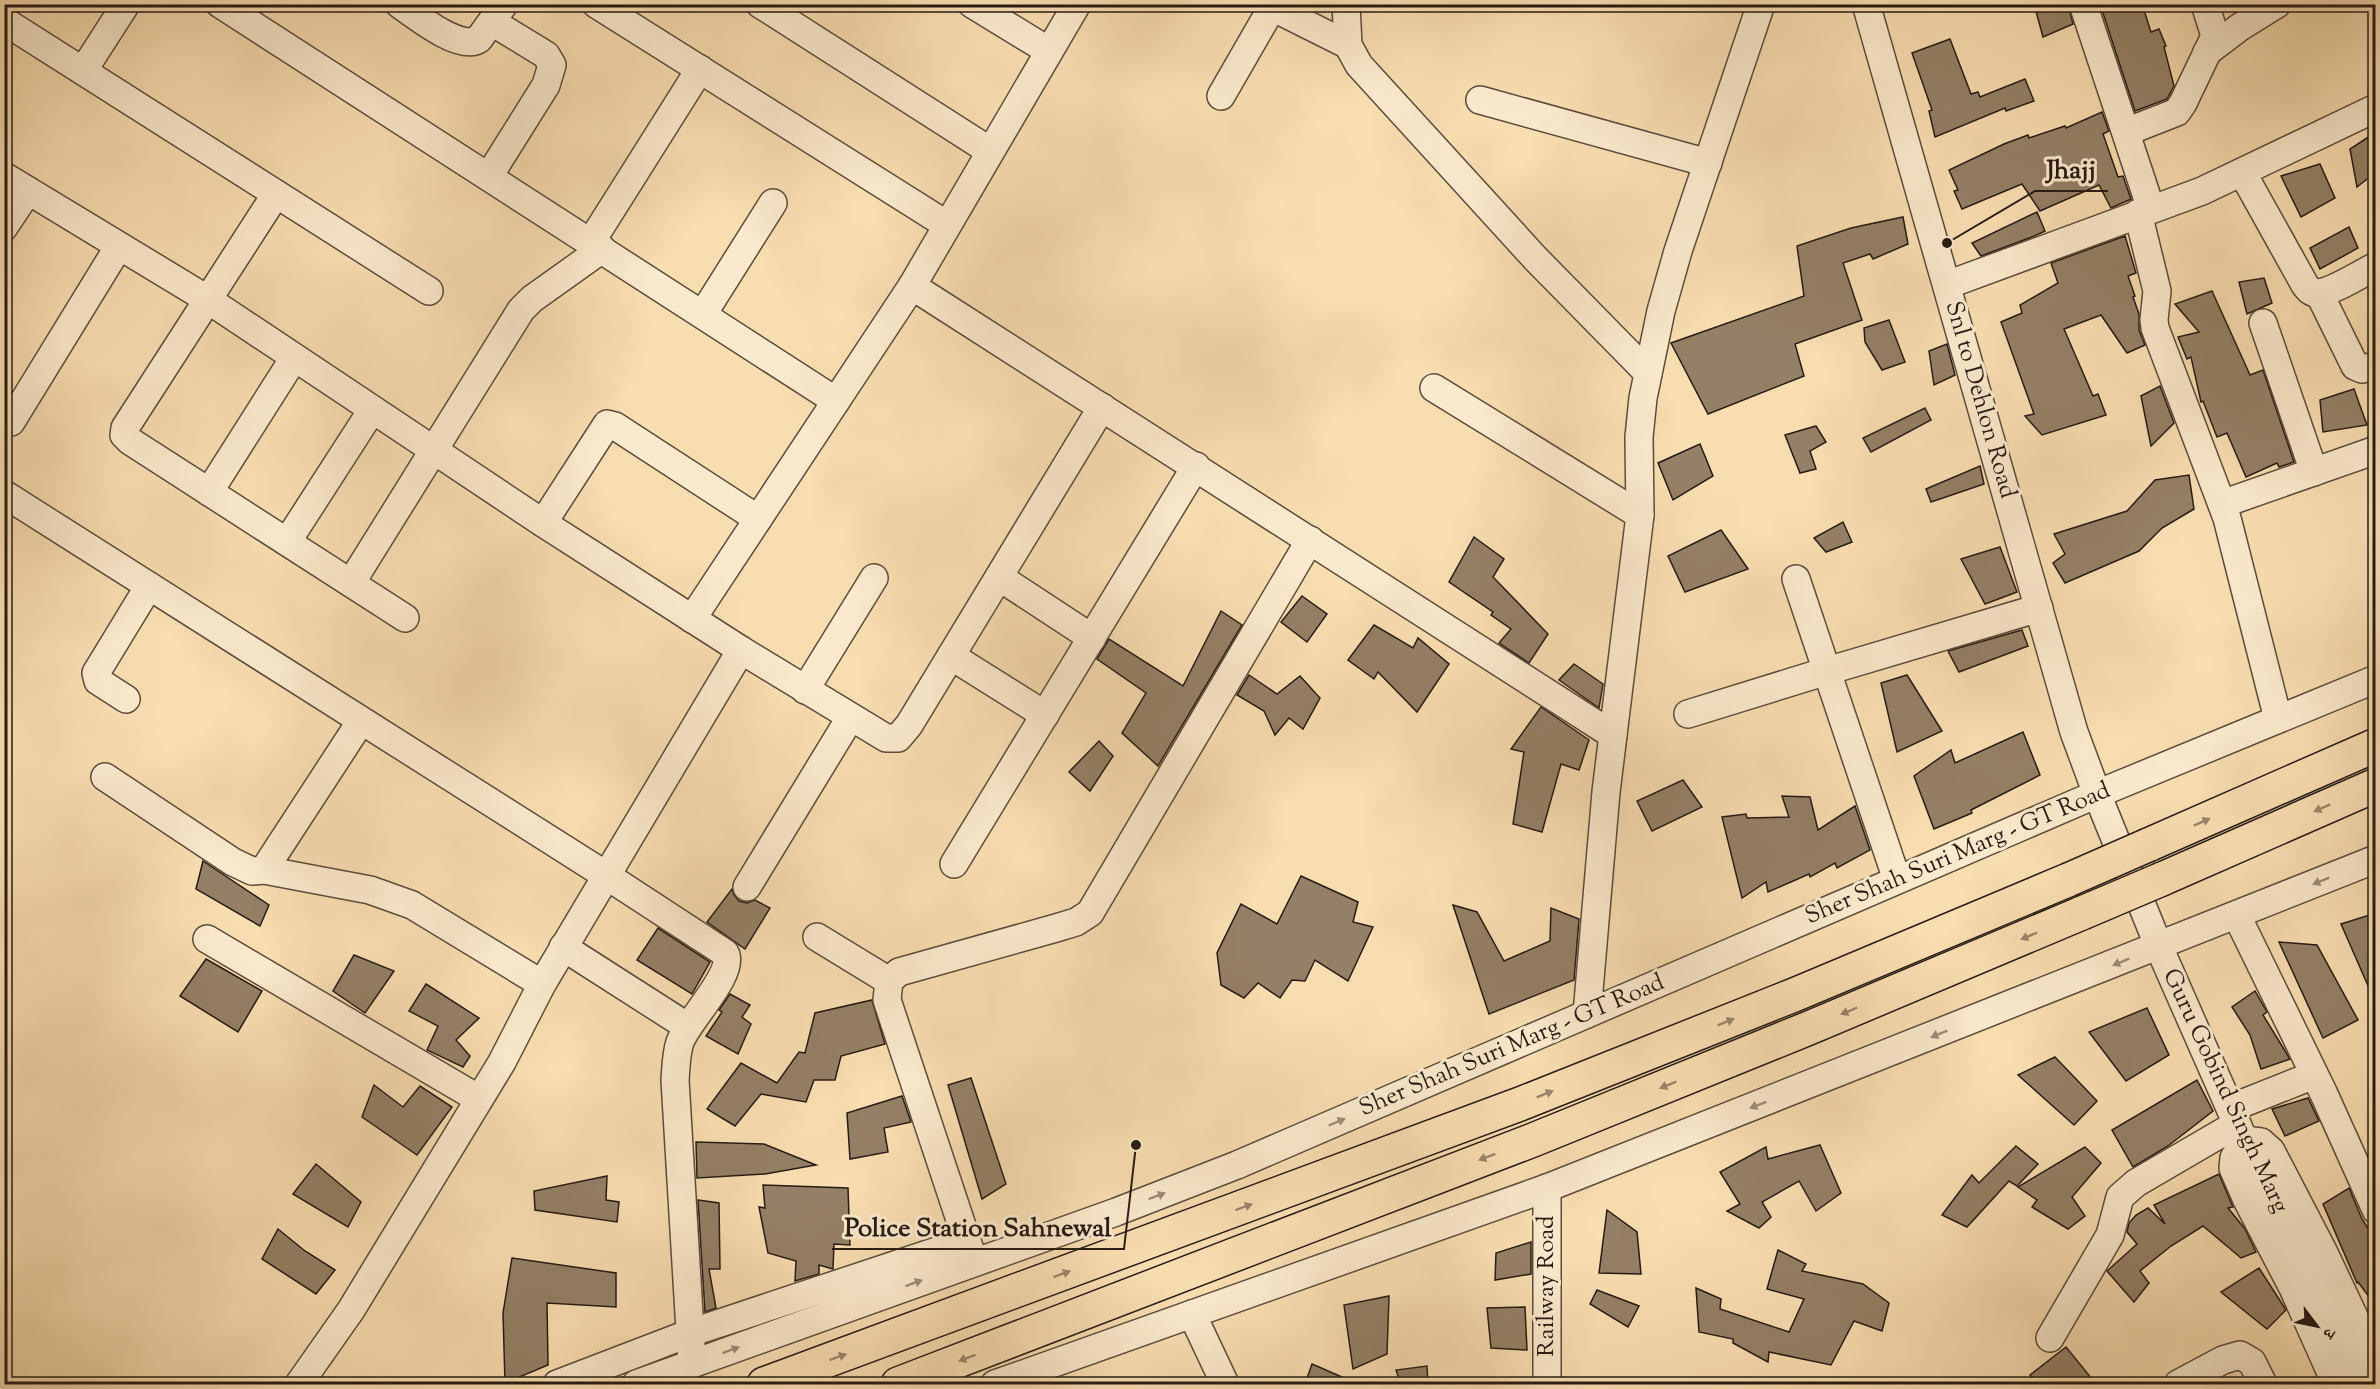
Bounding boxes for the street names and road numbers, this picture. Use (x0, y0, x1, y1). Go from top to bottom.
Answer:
street label: Snl to Dehlon Road (1936, 297, 2025, 503)
street label: Sher Shah Suri Marg - GT Road (1800, 774, 2116, 934)
street label: Guru Gobind Singh Marg (2153, 963, 2297, 1219)
street label: Sher Shah Suri Marg - GT Road (1354, 966, 1670, 1126)
street label: Railway Road (1530, 1215, 1564, 1357)

